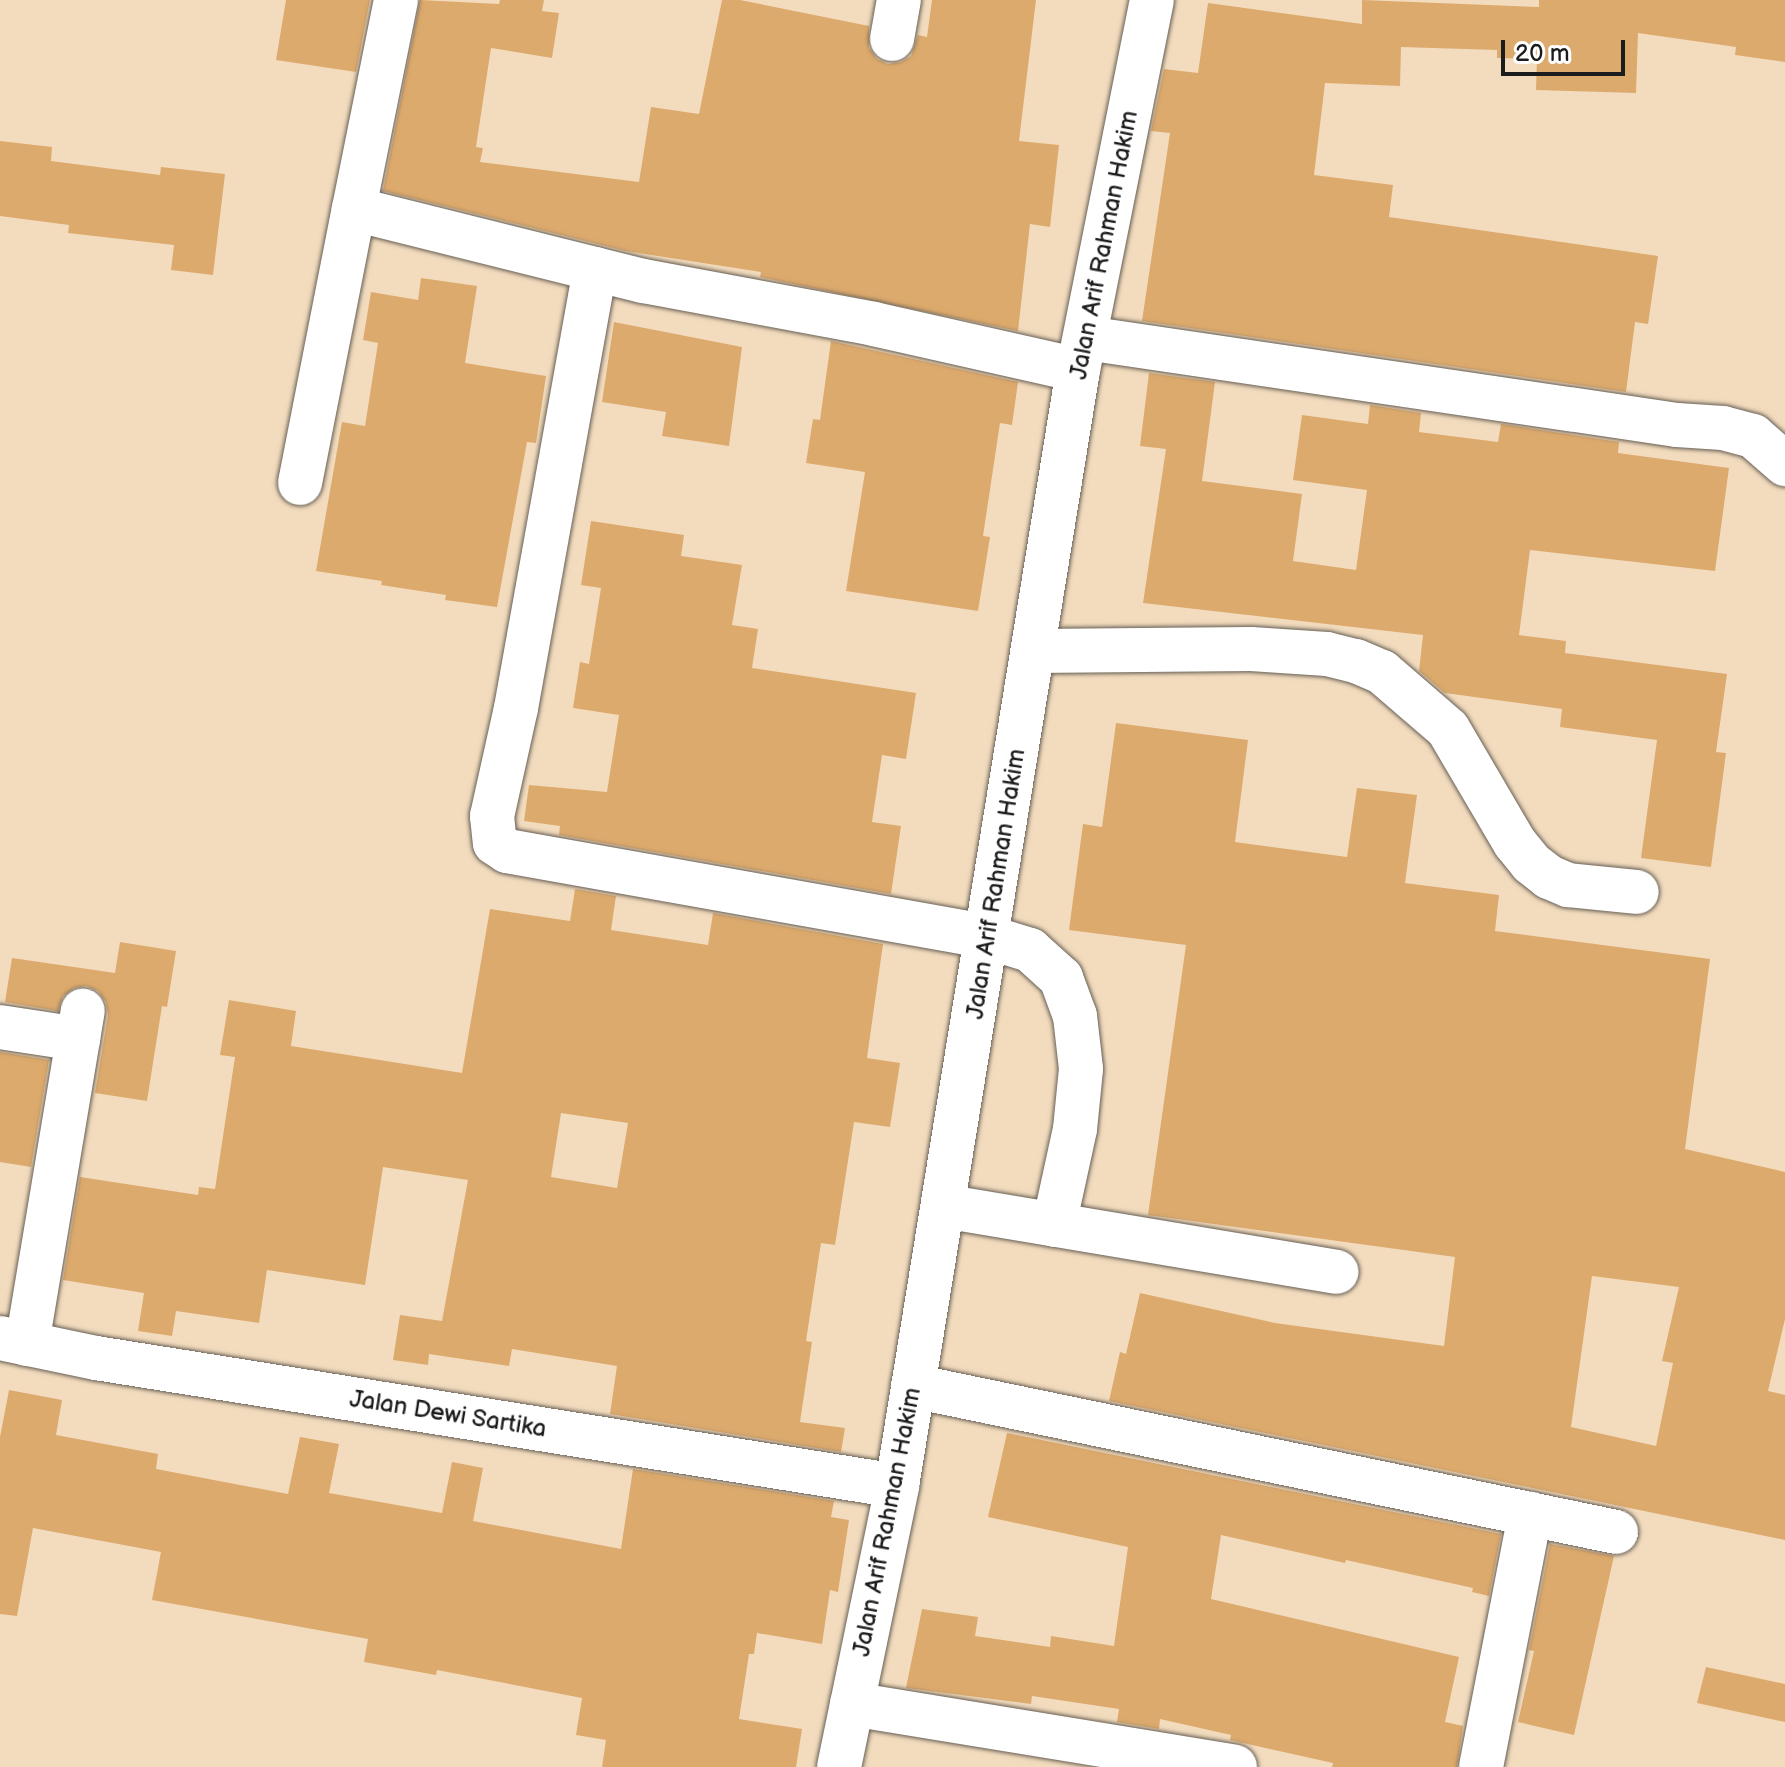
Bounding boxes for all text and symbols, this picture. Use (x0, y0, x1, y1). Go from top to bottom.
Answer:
scale bar (1505, 24, 1629, 74)
text: 20 m (1515, 39, 1570, 68)
street label: Jalan Arif Rahman Hakim (1064, 108, 1144, 382)
street label: Jalan Arif Rahman Hakim (960, 747, 1032, 1021)
street label: Jalan Dewi Sartika (347, 1384, 549, 1444)
street label: Jalan Arif Rahman Hakim (847, 1385, 927, 1659)

